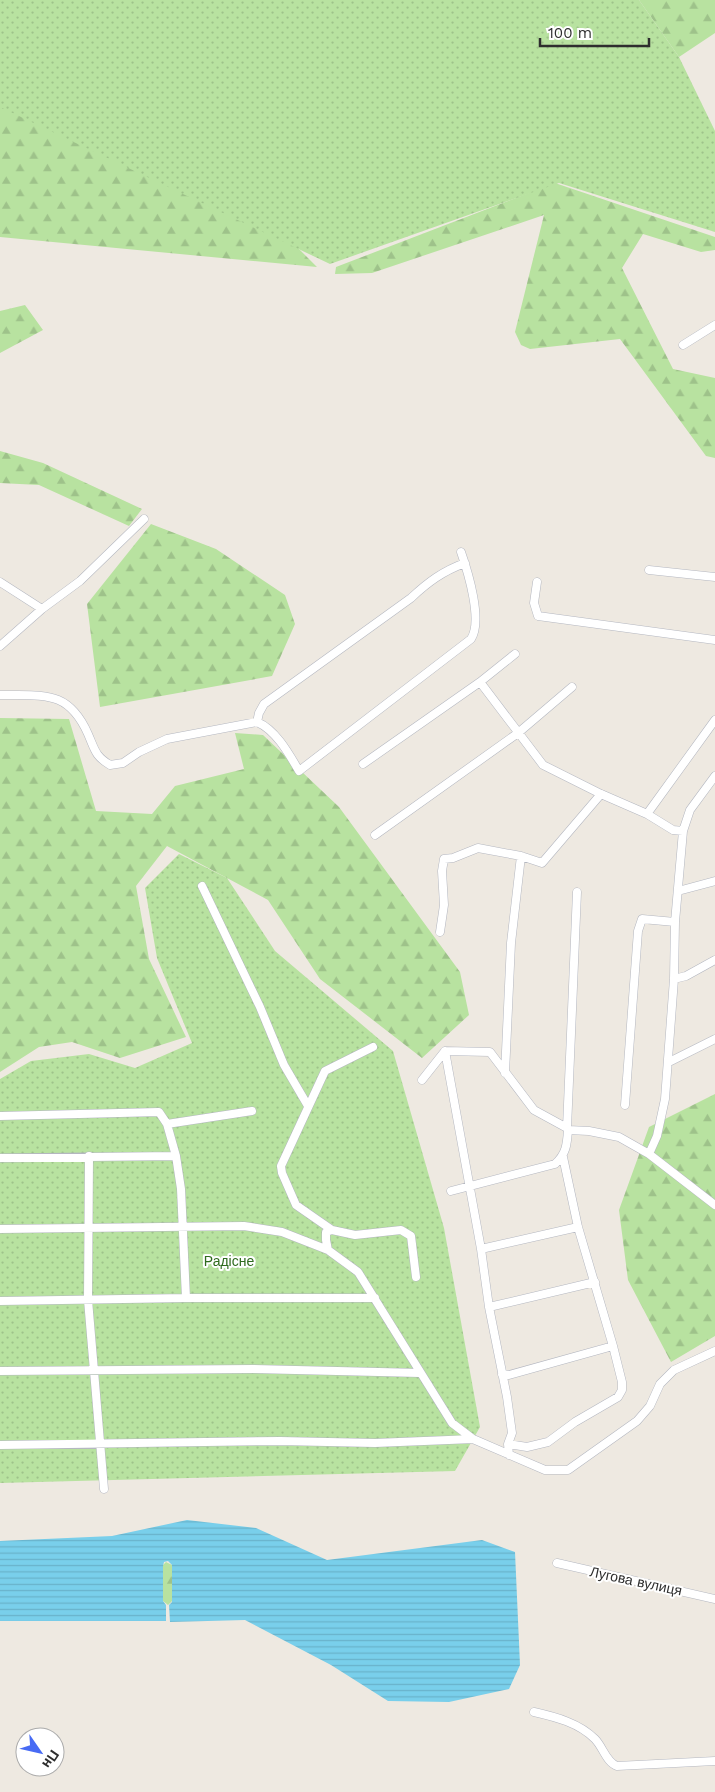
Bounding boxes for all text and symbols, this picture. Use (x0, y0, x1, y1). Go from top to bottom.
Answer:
scale bar (540, 15, 649, 47)
text: 100 m (548, 24, 592, 42)
park label: Радісне (204, 1253, 254, 1269)
street label: Лугова вулиця (588, 1563, 684, 1599)
north arrow (15, 1727, 65, 1777)
text: Пн (39, 1747, 63, 1771)

